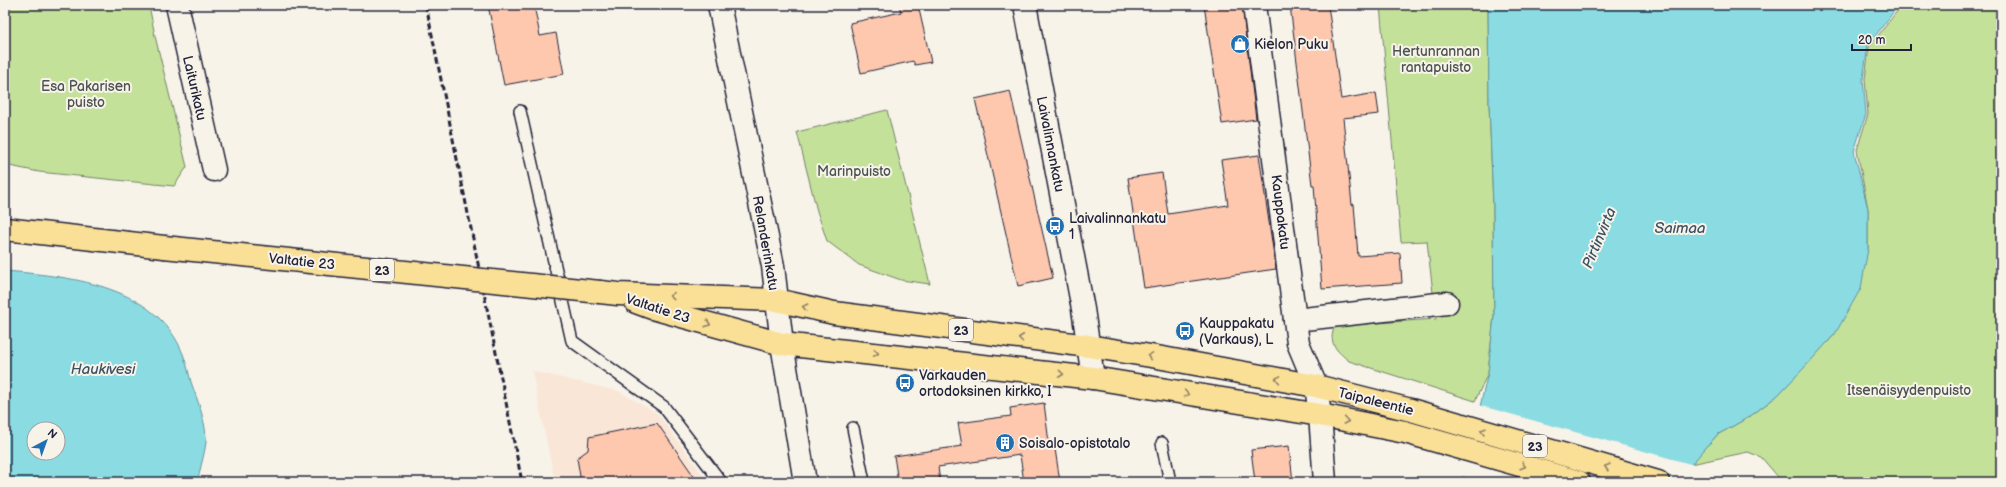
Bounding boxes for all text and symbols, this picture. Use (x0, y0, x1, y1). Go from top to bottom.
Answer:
scale bar (1852, 26, 1911, 52)
shop icon: Kielon Puku (1229, 33, 1251, 55)
text: 20 m (1858, 33, 1885, 48)
place label: Kielon Puku (1254, 36, 1328, 53)
park label: Hertunrannan rantapuisto (1392, 43, 1480, 76)
street label: Laiturikatu (179, 54, 210, 122)
park label: Esa Pakarisen puisto (41, 78, 131, 111)
street label: Laivalinnankatu (1033, 95, 1068, 194)
park label: Marinpuisto (817, 163, 891, 180)
street label: Kauppakatu (1267, 174, 1294, 250)
street label: Relanderinkatu (749, 194, 782, 292)
water label: Pirtinvirta (1578, 205, 1621, 272)
place label: Laivalinnankatu 1 (1069, 210, 1166, 243)
bus stop icon: Laivalinnankatu 1 (1044, 215, 1066, 237)
water label: Saimaa (1655, 219, 1705, 238)
street label: Valtatie 23 (268, 250, 336, 273)
road number: 23 (370, 259, 394, 281)
street label: Valtatie 23 (624, 290, 692, 327)
one-way arrow (669, 292, 675, 300)
one-way arrow (802, 303, 808, 311)
place label: Kauppakatu (Varkaus), L (1199, 315, 1274, 348)
one-way arrow (704, 319, 711, 328)
road number: 23 (949, 319, 973, 341)
bus stop icon: Kauppakatu (Varkaus), L (1174, 320, 1196, 342)
one-way arrow (1018, 333, 1025, 342)
one-way arrow (873, 349, 879, 358)
one-way arrow (1147, 352, 1153, 361)
water label: Haukivesi (71, 360, 136, 379)
place label: Varkauden ortodoksinen kirkko, I (919, 367, 1052, 400)
one-way arrow (1058, 370, 1064, 379)
bus stop icon: Varkauden ortodoksinen kirkko, I (894, 372, 916, 394)
one-way arrow (1274, 375, 1281, 384)
park label: Itsenäisyydenpuisto (1847, 382, 1971, 399)
street label: Taipaleentie (1336, 384, 1416, 419)
one-way arrow (1183, 389, 1189, 398)
one-way arrow (1343, 416, 1349, 424)
north arrow (26, 421, 66, 461)
text: N (45, 426, 60, 441)
one-way arrow (1479, 427, 1486, 436)
building icon: Soisalo-opistotalo (994, 432, 1016, 454)
place label: Soisalo-opistotalo (1019, 435, 1130, 452)
road number: 23 (1523, 435, 1547, 457)
one-way arrow (1520, 461, 1527, 470)
one-way arrow (1604, 463, 1611, 472)

